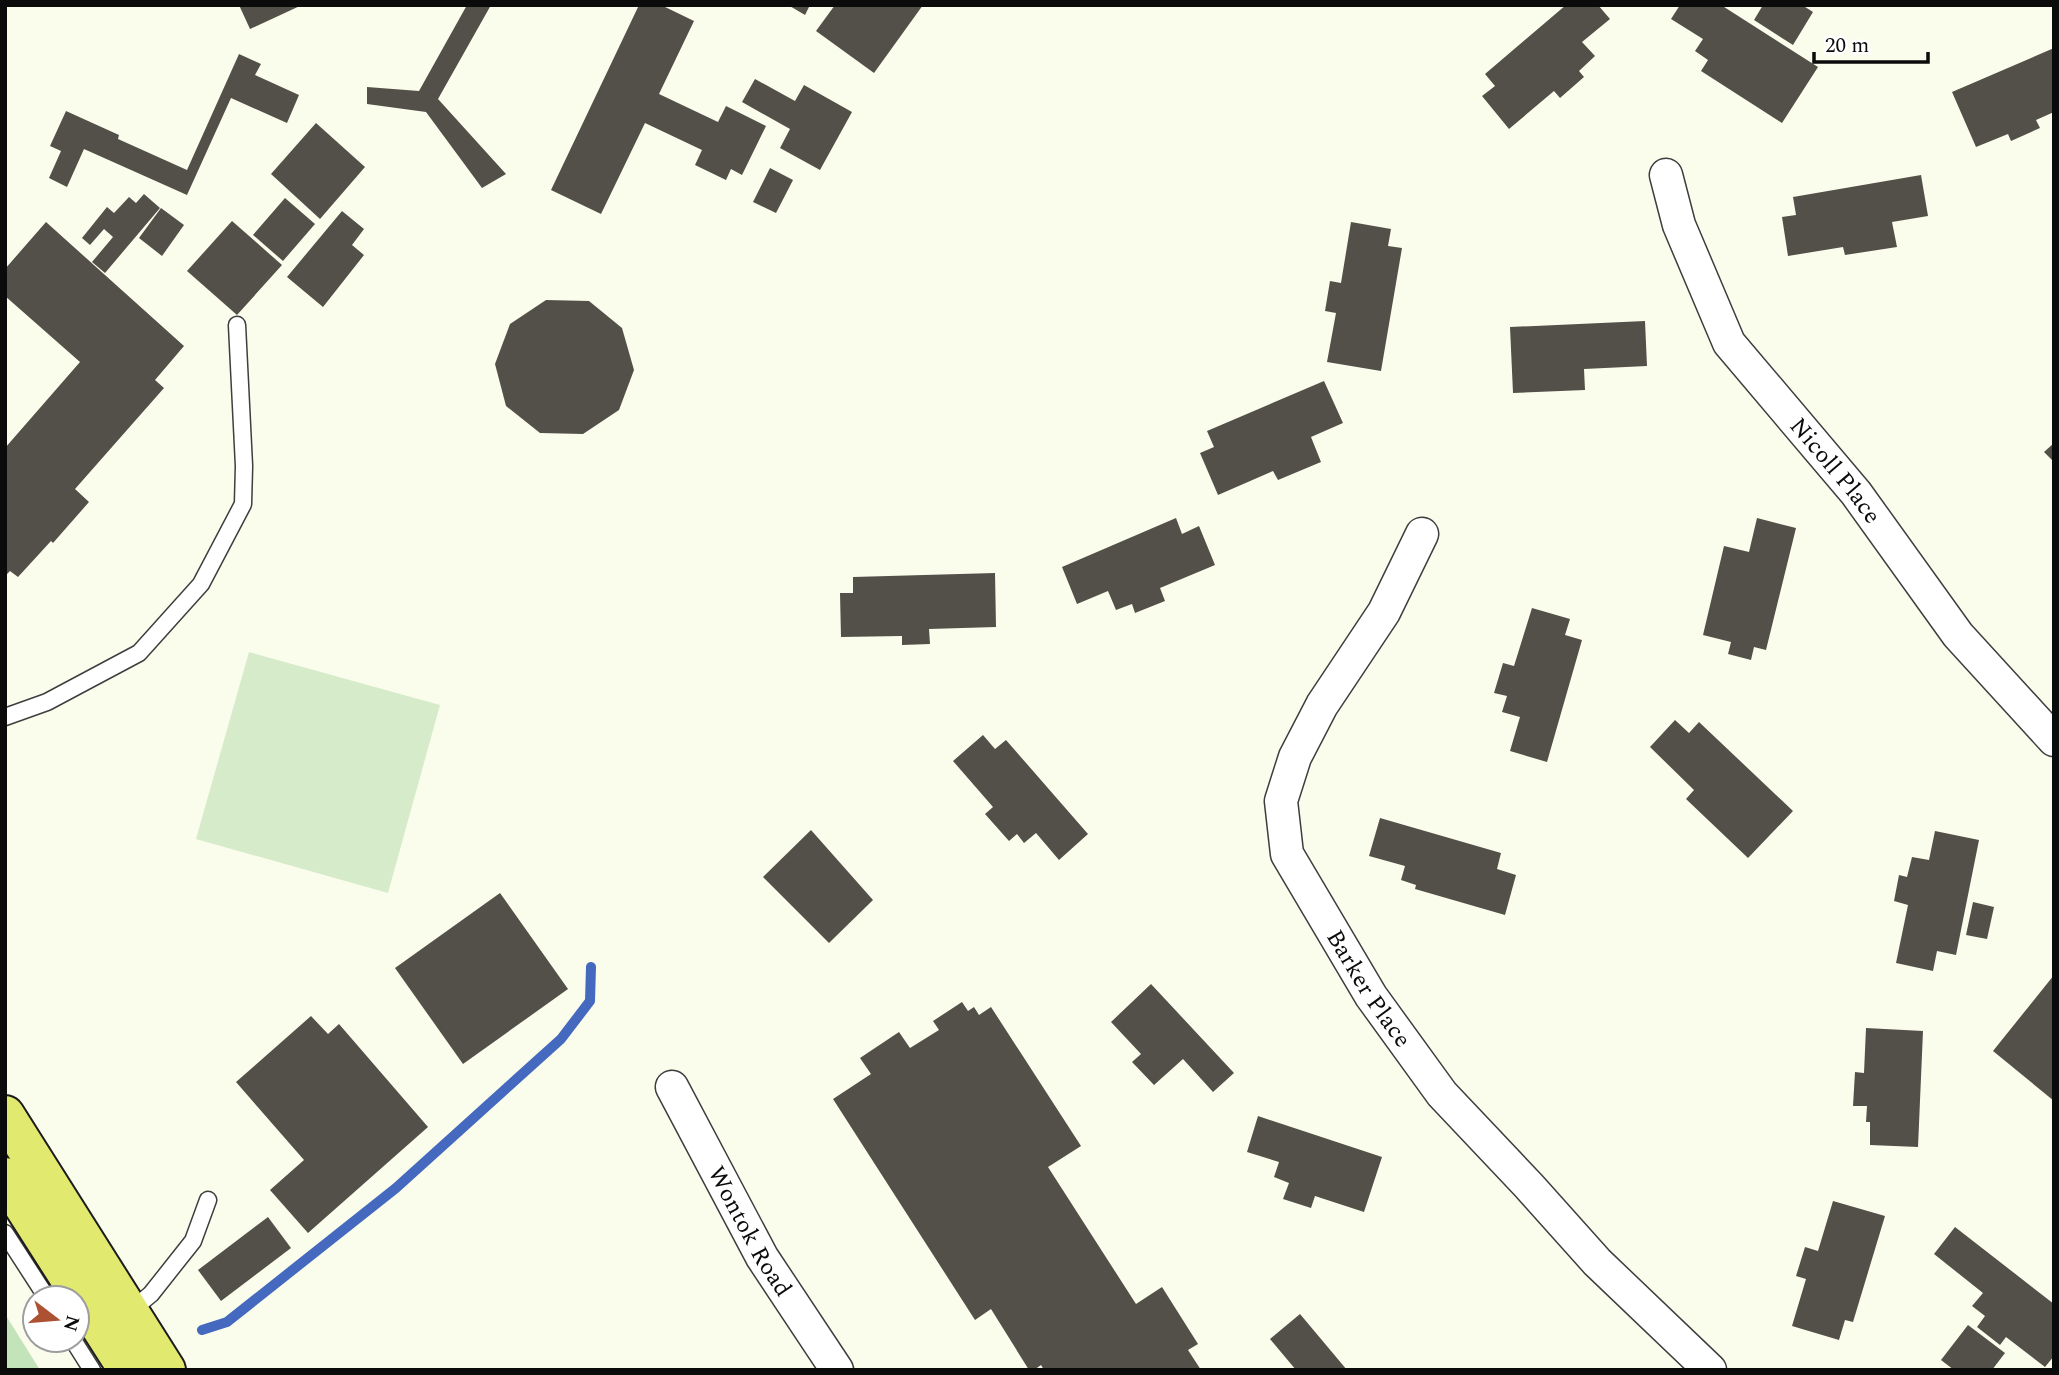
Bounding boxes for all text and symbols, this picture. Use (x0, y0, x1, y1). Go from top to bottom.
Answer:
scale bar (1814, 21, 1928, 65)
text: 20 m (1825, 30, 1869, 62)
street label: Nicoll Place (1780, 410, 1890, 532)
street label: Barker Place (1317, 923, 1420, 1055)
street label: Wontok Road (698, 1160, 801, 1304)
north arrow (21, 1284, 91, 1354)
text: N (55, 1312, 87, 1335)

